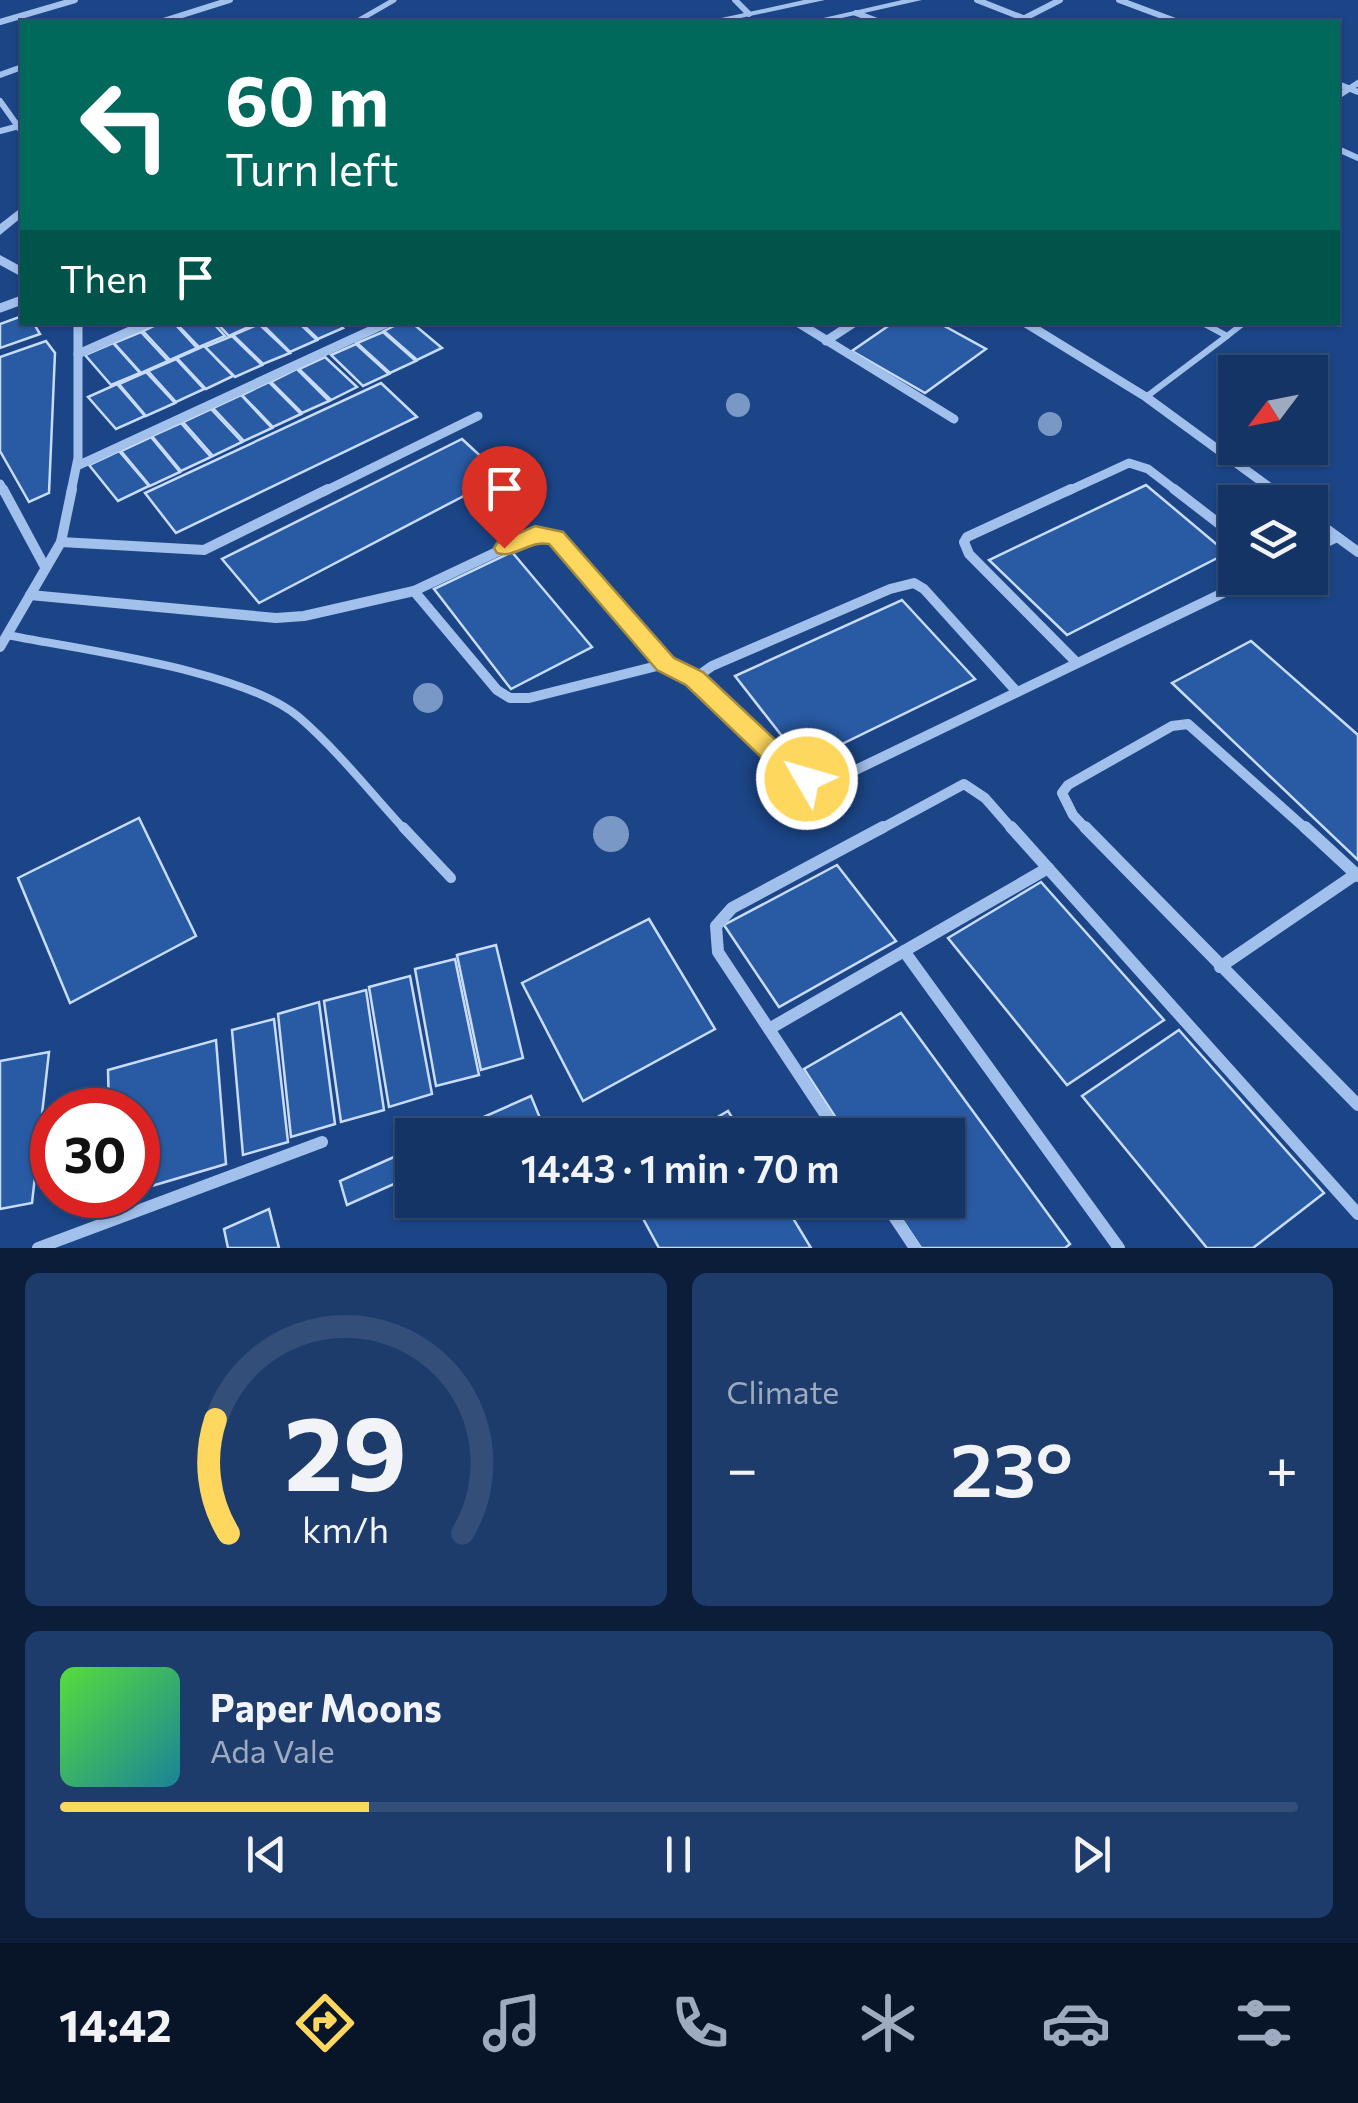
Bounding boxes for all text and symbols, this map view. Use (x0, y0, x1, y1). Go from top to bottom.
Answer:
text: 60 m (225, 55, 389, 140)
icon: left (60, 60, 190, 190)
text: Turn left (225, 140, 399, 195)
icon: arrive (168, 250, 223, 305)
text: Then (60, 254, 148, 301)
north arrow (1218, 355, 1328, 465)
map controls (1218, 355, 1328, 595)
pin (462, 446, 547, 549)
icon: arrive (477, 461, 532, 516)
button: layers (1218, 485, 1328, 595)
position arrow (755, 727, 859, 831)
speed limit sign: 30 (30, 1088, 160, 1218)
text: 14:43 · 1 min · 70 m (521, 1144, 839, 1191)
text: Climate (727, 1371, 839, 1411)
text: 29 (284, 1385, 407, 1512)
text: 23° (951, 1421, 1073, 1512)
text: − (727, 1433, 758, 1500)
text: + (1266, 1433, 1298, 1500)
text: km/h (302, 1507, 389, 1550)
text: Paper Moons (210, 1683, 442, 1730)
text: Ada Vale (210, 1730, 335, 1770)
icon: previous (239, 1827, 294, 1882)
icon: pause (651, 1827, 706, 1882)
icon: next (1064, 1827, 1119, 1882)
icon: directions (290, 1988, 360, 2058)
icon: music (477, 1988, 547, 2058)
icon: phone (665, 1988, 735, 2058)
icon: climate (853, 1988, 923, 2058)
icon: car (1041, 1988, 1111, 2058)
icon: filters (1229, 1988, 1299, 2058)
text: 14:42 (59, 1996, 172, 2051)

